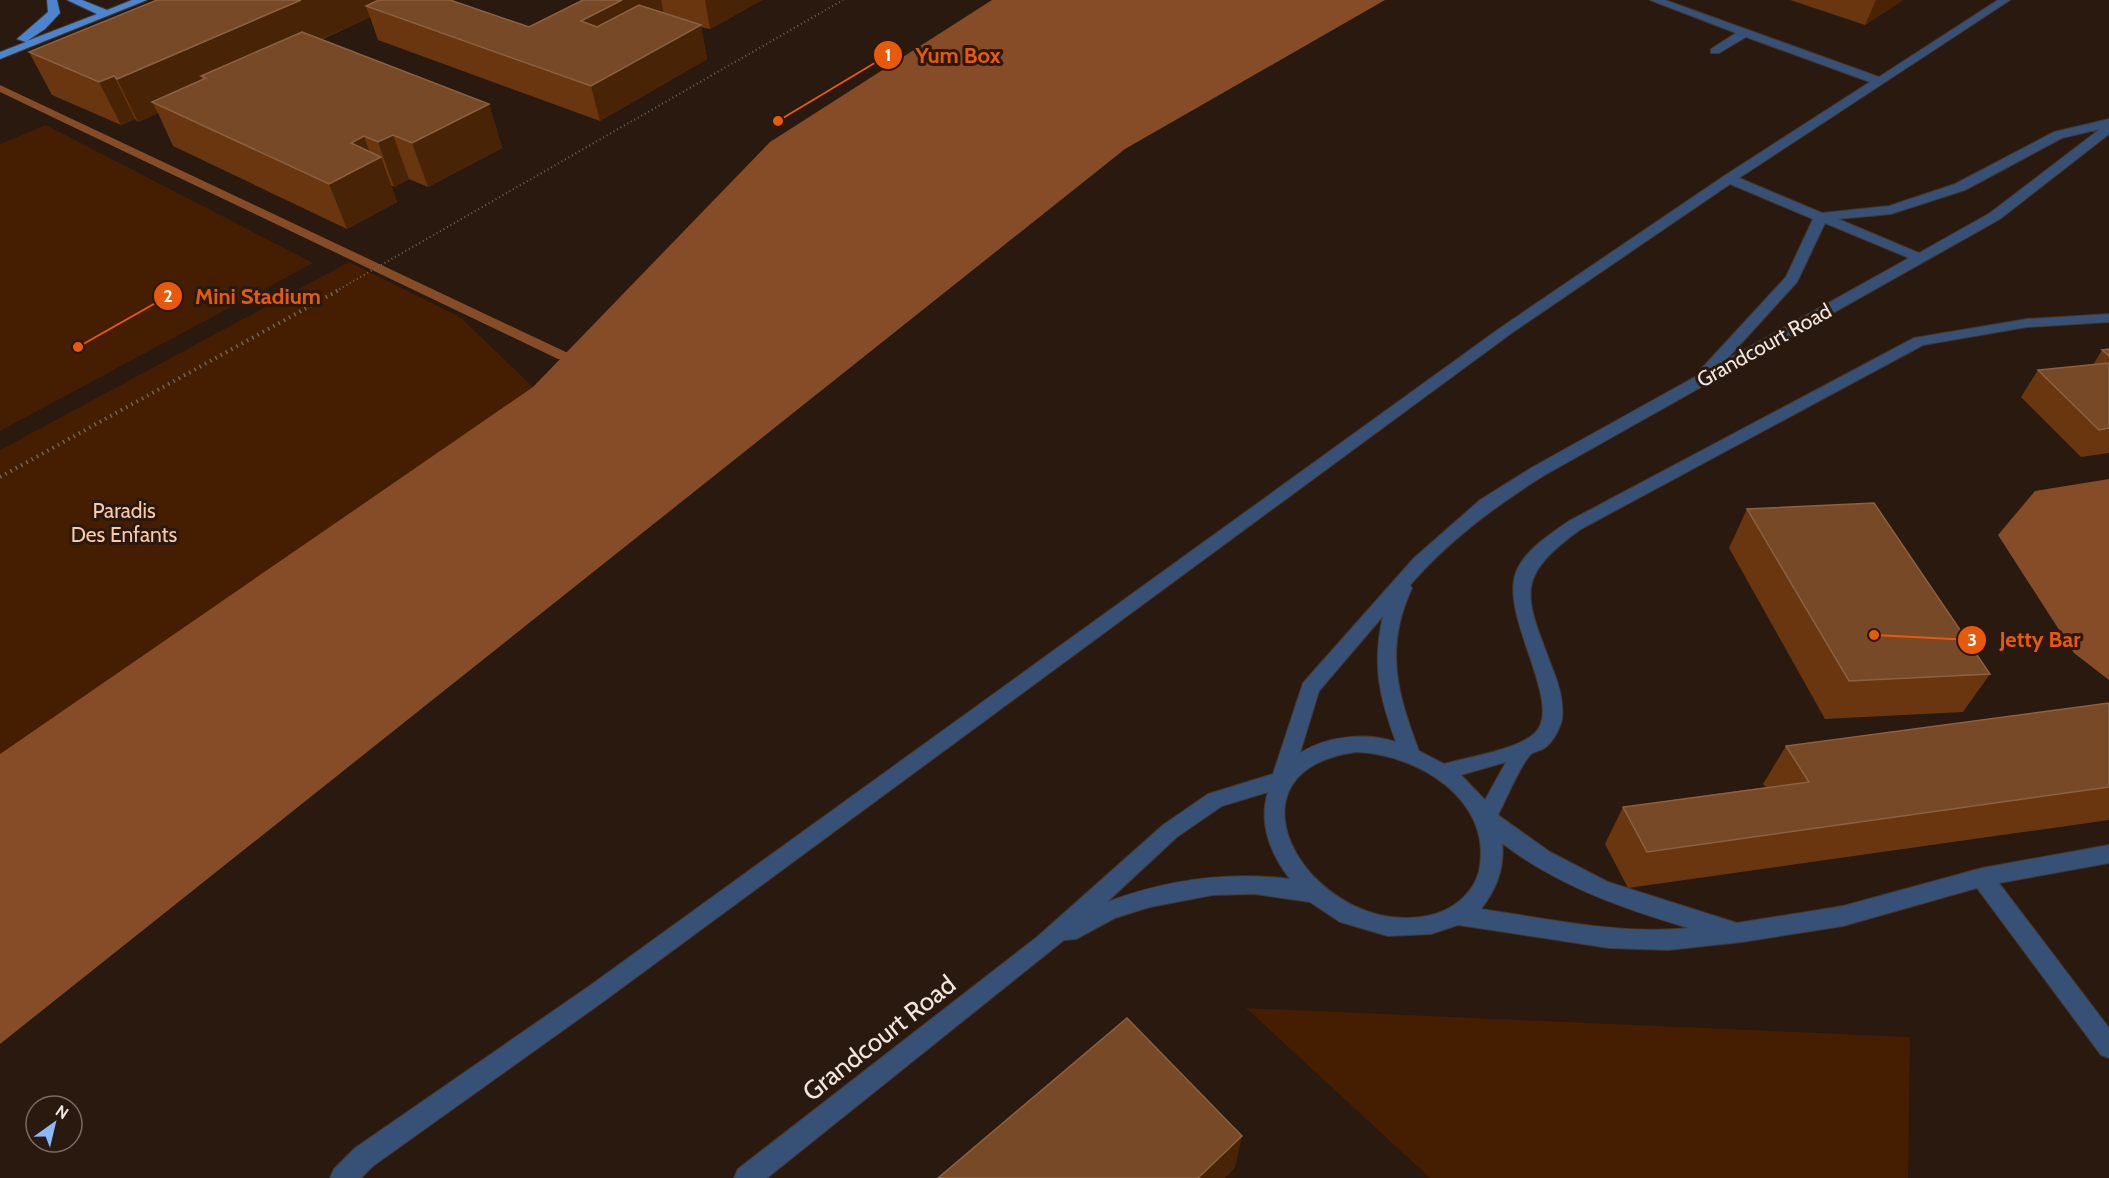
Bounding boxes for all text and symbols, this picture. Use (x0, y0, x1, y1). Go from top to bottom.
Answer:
callout: Yum Box (873, 35, 1012, 75)
text: Yum Box (915, 42, 1001, 69)
text: 1 (885, 44, 891, 66)
callout: Mini Stadium (153, 276, 332, 316)
text: Mini Stadium (195, 283, 321, 310)
text: 2 (163, 285, 173, 307)
street label: Grandcourt Road (1692, 298, 1836, 392)
park label: Paradis Des Enfants (71, 498, 178, 547)
callout: Jetty Bar (1957, 620, 2092, 660)
text: Jetty Bar (1998, 626, 2081, 653)
text: 3 (1967, 629, 1977, 651)
street label: Grandcourt Road (796, 968, 962, 1108)
north arrow (24, 1094, 84, 1154)
text: N (52, 1101, 72, 1123)

